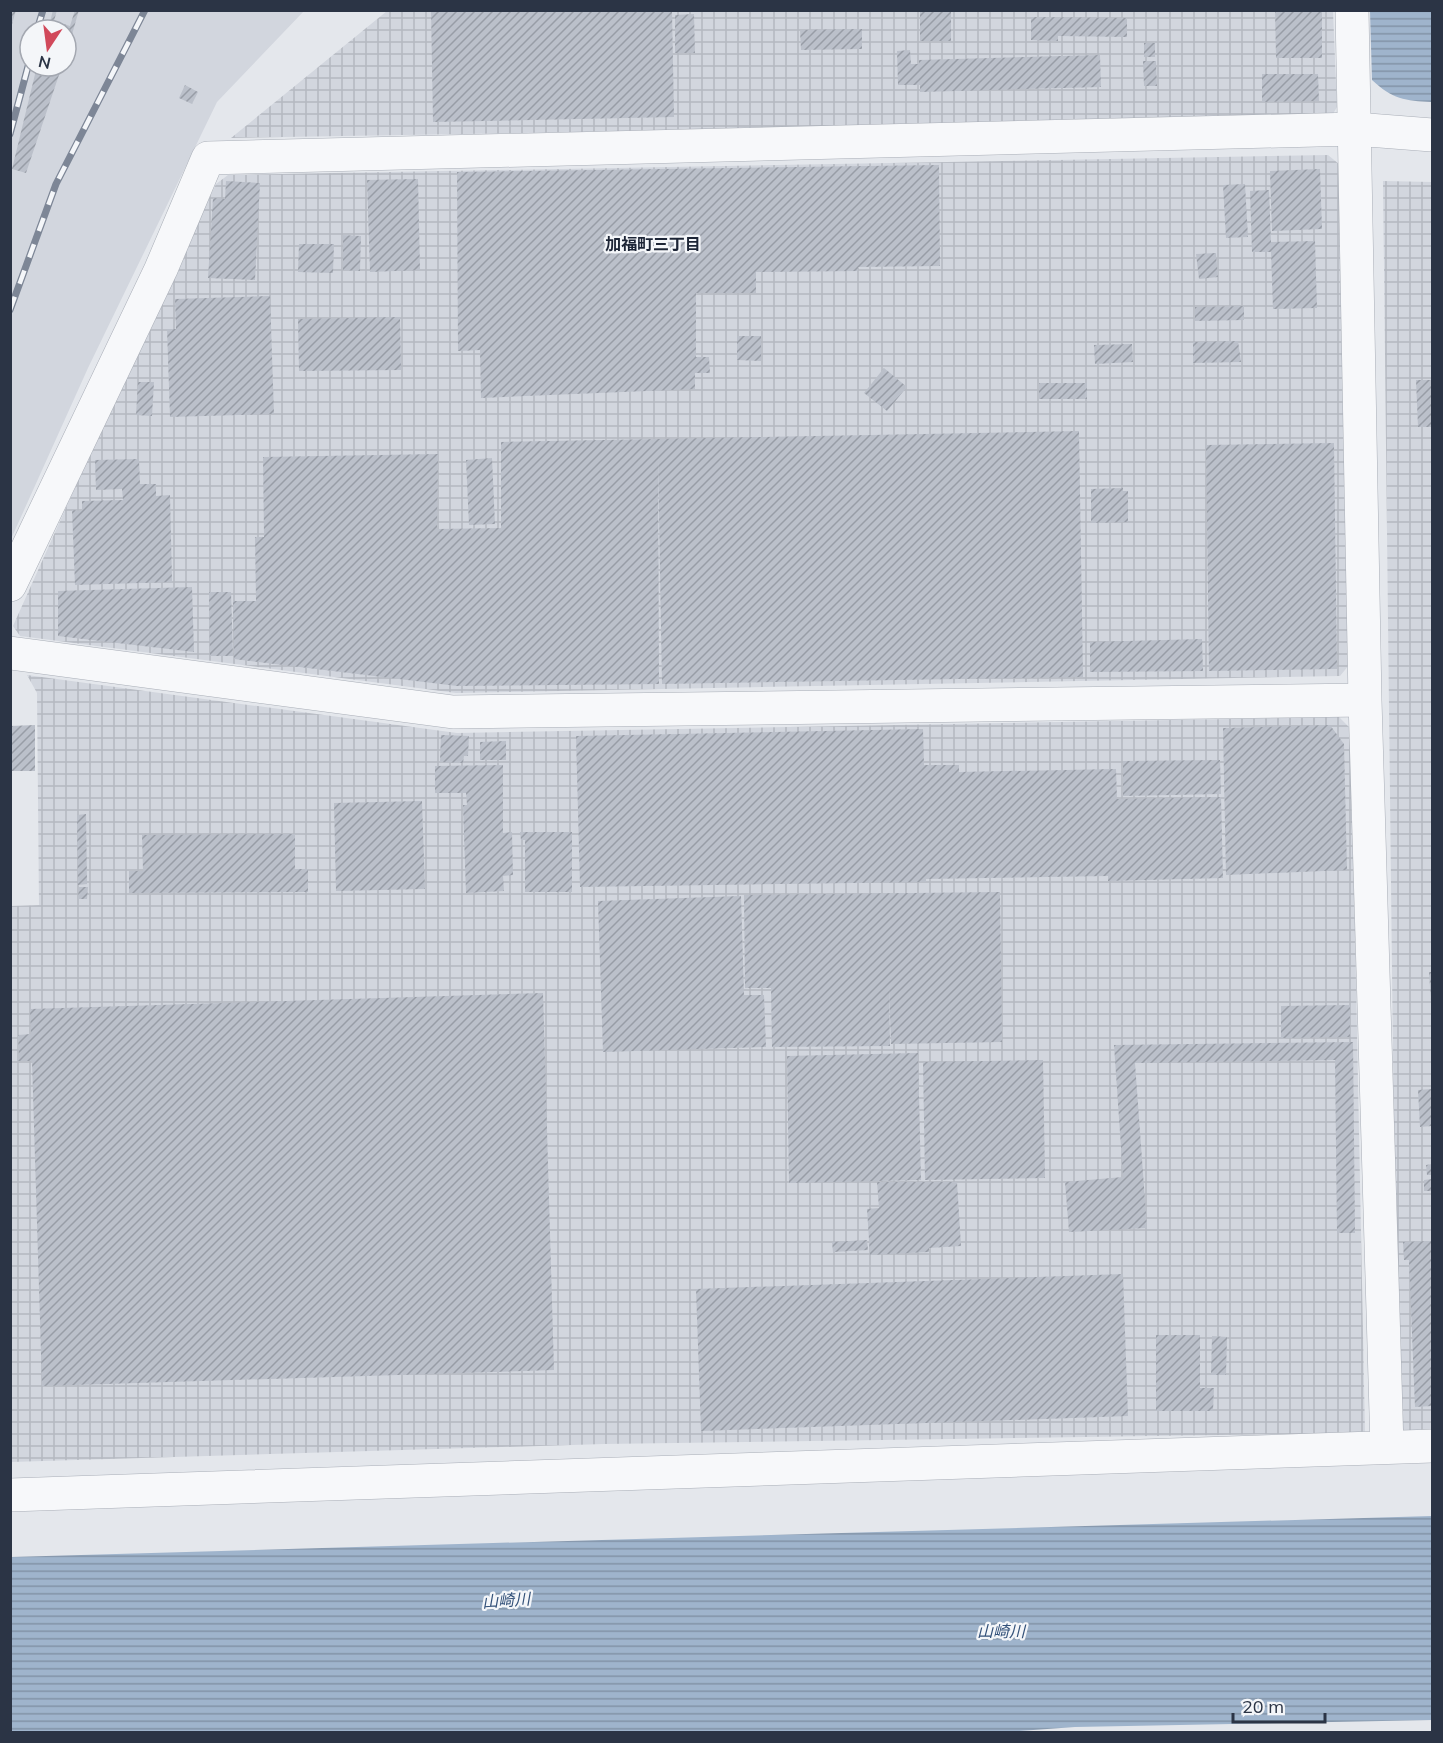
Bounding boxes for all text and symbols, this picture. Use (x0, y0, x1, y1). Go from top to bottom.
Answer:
north arrow (18, 18, 78, 78)
text: N (36, 52, 53, 74)
district label: 加福町三丁目 (605, 234, 701, 254)
water label: 山崎川 (481, 1588, 533, 1612)
water label: 山崎川 (977, 1621, 1027, 1641)
scale bar (1233, 1686, 1324, 1724)
text: 20 m (1242, 1695, 1284, 1718)

